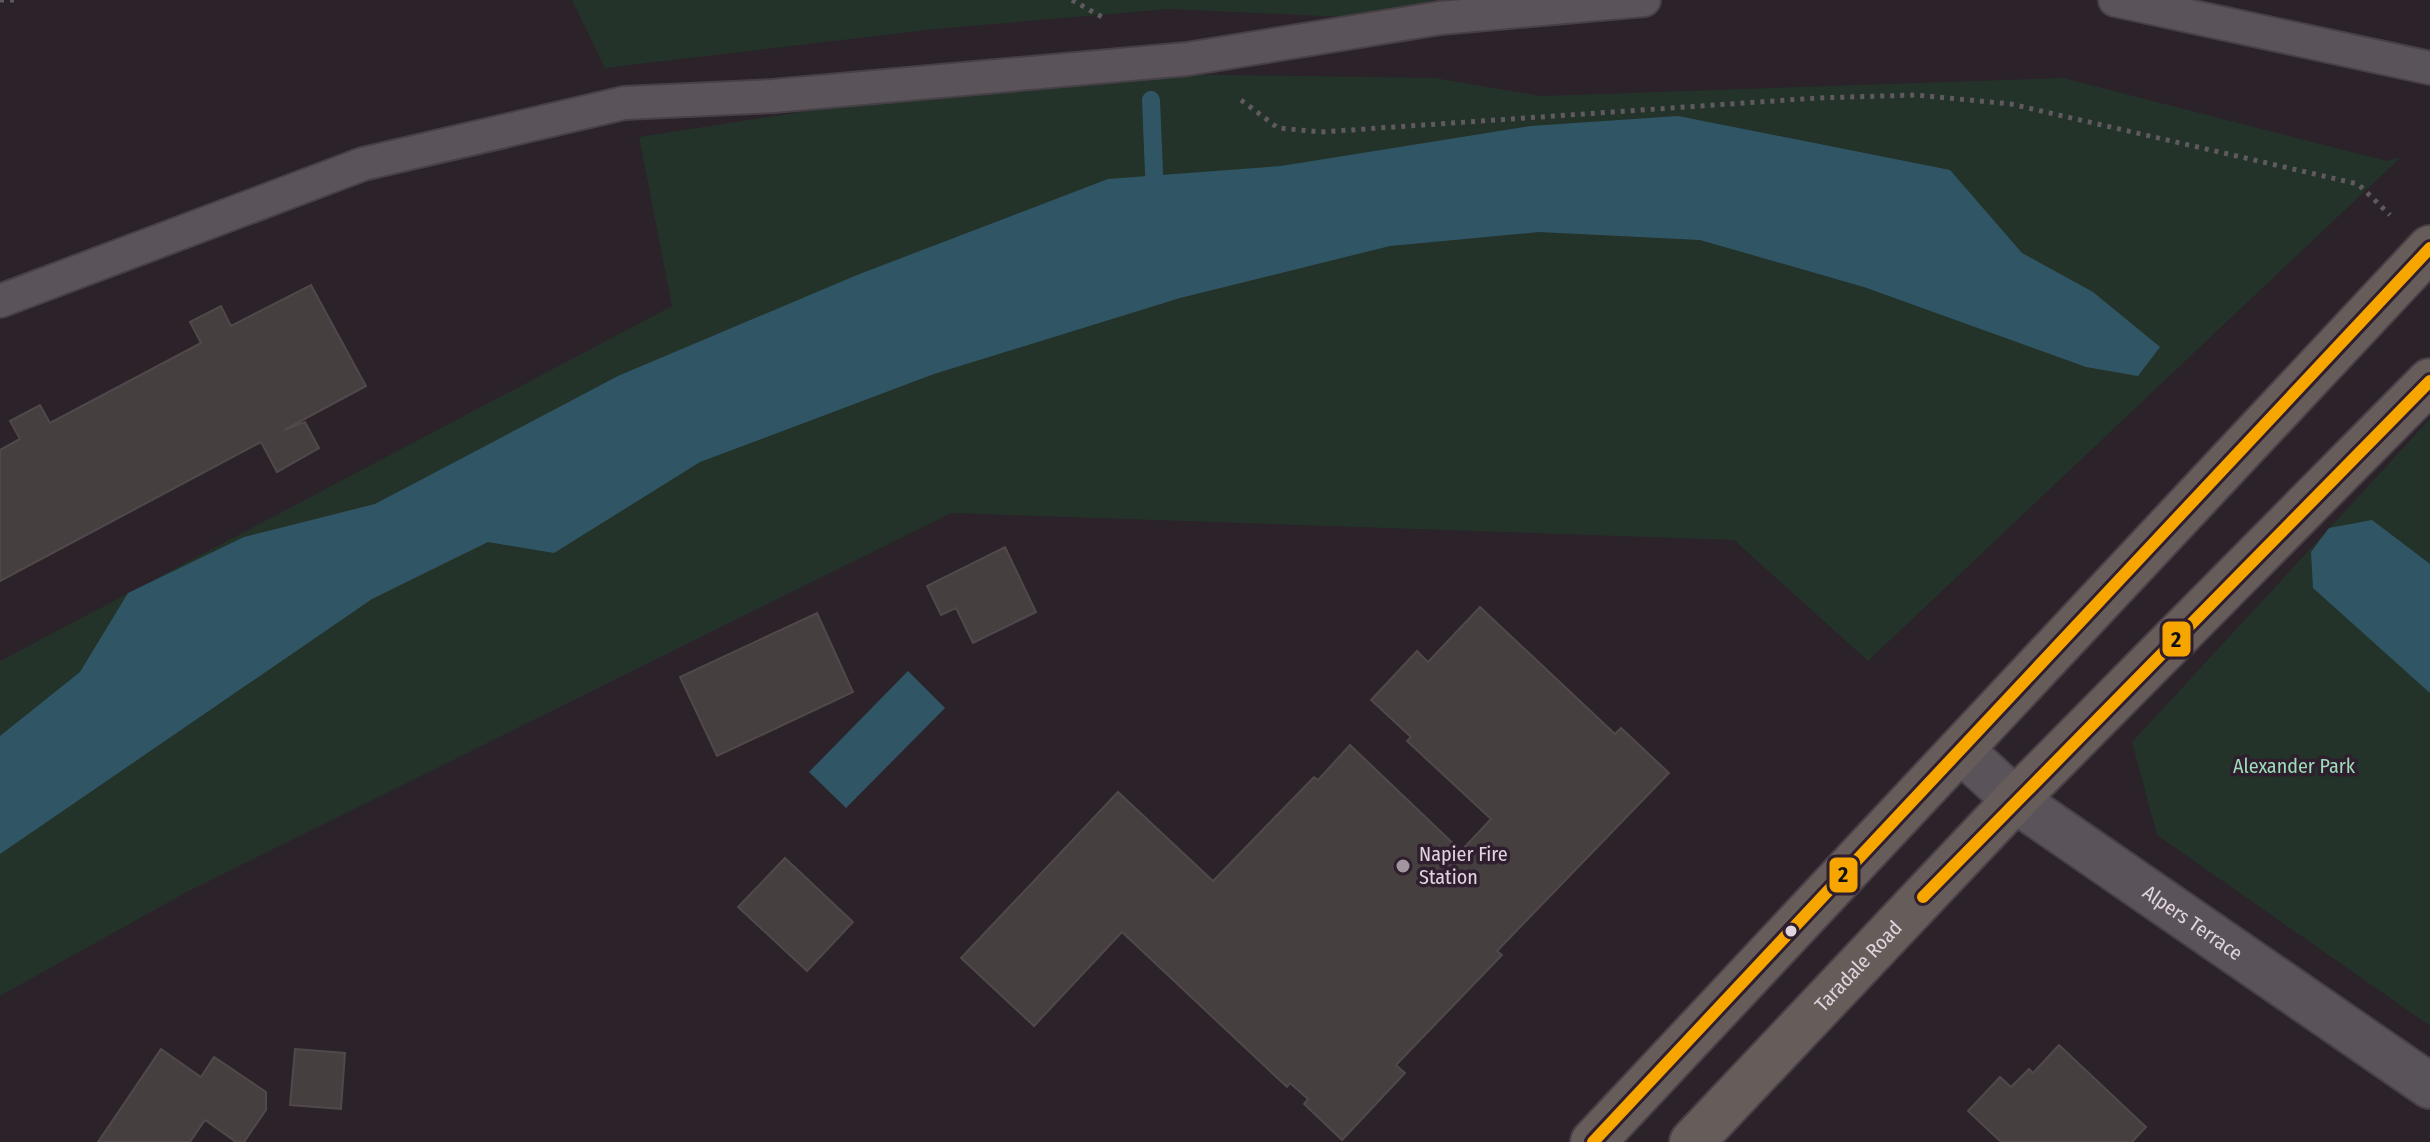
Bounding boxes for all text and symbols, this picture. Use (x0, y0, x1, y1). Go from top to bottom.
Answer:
line badge: 2 (2161, 620, 2192, 658)
text: 2 (2170, 626, 2181, 653)
park label: Alexander Park (2233, 754, 2356, 778)
place label: Napier Fire Station (1419, 842, 1508, 889)
line badge: 2 (1828, 856, 1859, 894)
marker: Napier Fire Station (1394, 857, 1412, 875)
text: 2 (1837, 861, 1848, 888)
street label: Alpers Terrace (2138, 880, 2247, 965)
street label: Taradale Road (1810, 916, 1907, 1016)
unlabelled marker (1783, 923, 1799, 939)

